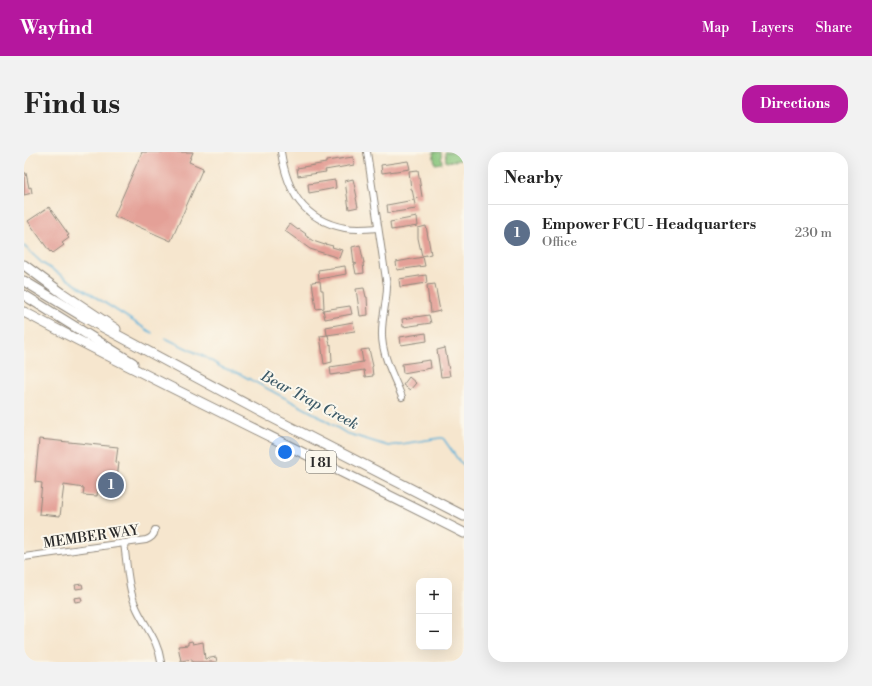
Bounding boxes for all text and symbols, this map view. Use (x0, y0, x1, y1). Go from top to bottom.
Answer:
text: Wayfind (20, 16, 93, 40)
text: Map (702, 19, 729, 37)
text: Layers (751, 19, 794, 37)
text: Share (816, 19, 852, 37)
button: Directions (742, 85, 848, 123)
text: Find us (24, 87, 120, 122)
text: Nearby (504, 167, 563, 189)
text: Empower FCU - Headquarters (542, 215, 756, 234)
text: 1 (514, 225, 520, 241)
text: 230 m (795, 225, 832, 241)
text: Office (542, 234, 577, 250)
water label: Bear Trap Creek (257, 366, 362, 434)
your location (275, 442, 295, 462)
road number: I 81 (306, 451, 336, 473)
pin: 1 (98, 470, 124, 500)
street label: MEMBER WAY (42, 521, 141, 553)
map controls (416, 578, 452, 650)
button: + (416, 578, 452, 614)
button: − (416, 614, 452, 650)

